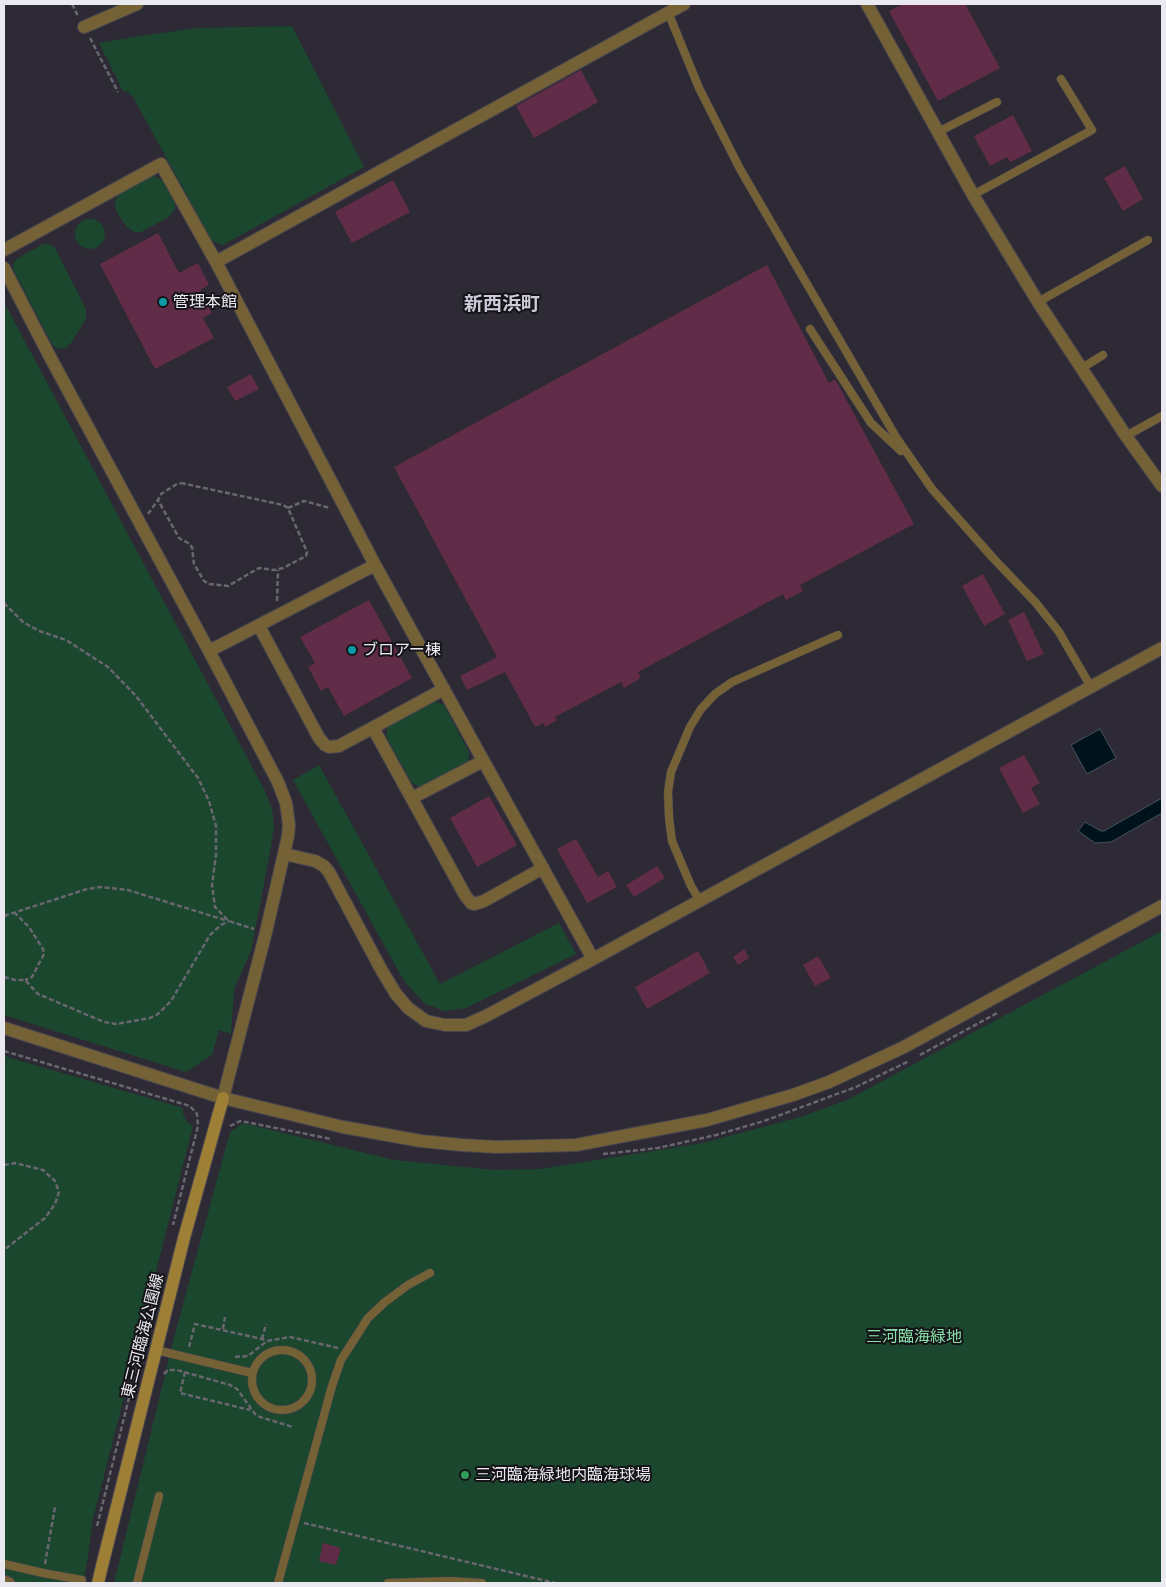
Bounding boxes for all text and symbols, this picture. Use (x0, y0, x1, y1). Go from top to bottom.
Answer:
place label: 管理本館 (173, 292, 237, 312)
district label: 新西浜町 (464, 293, 540, 315)
marker: 管理本館 (157, 296, 169, 308)
place label: ブロアー棟 (362, 640, 441, 660)
marker: ブロアー棟 (346, 644, 358, 656)
street label: 東三河臨海公園線 (118, 1272, 168, 1400)
park label: 三河臨海緑地 (866, 1327, 962, 1347)
place label: 三河臨海緑地内臨海球場 (475, 1465, 651, 1485)
marker: 三河臨海緑地内臨海球場 (459, 1469, 471, 1481)

